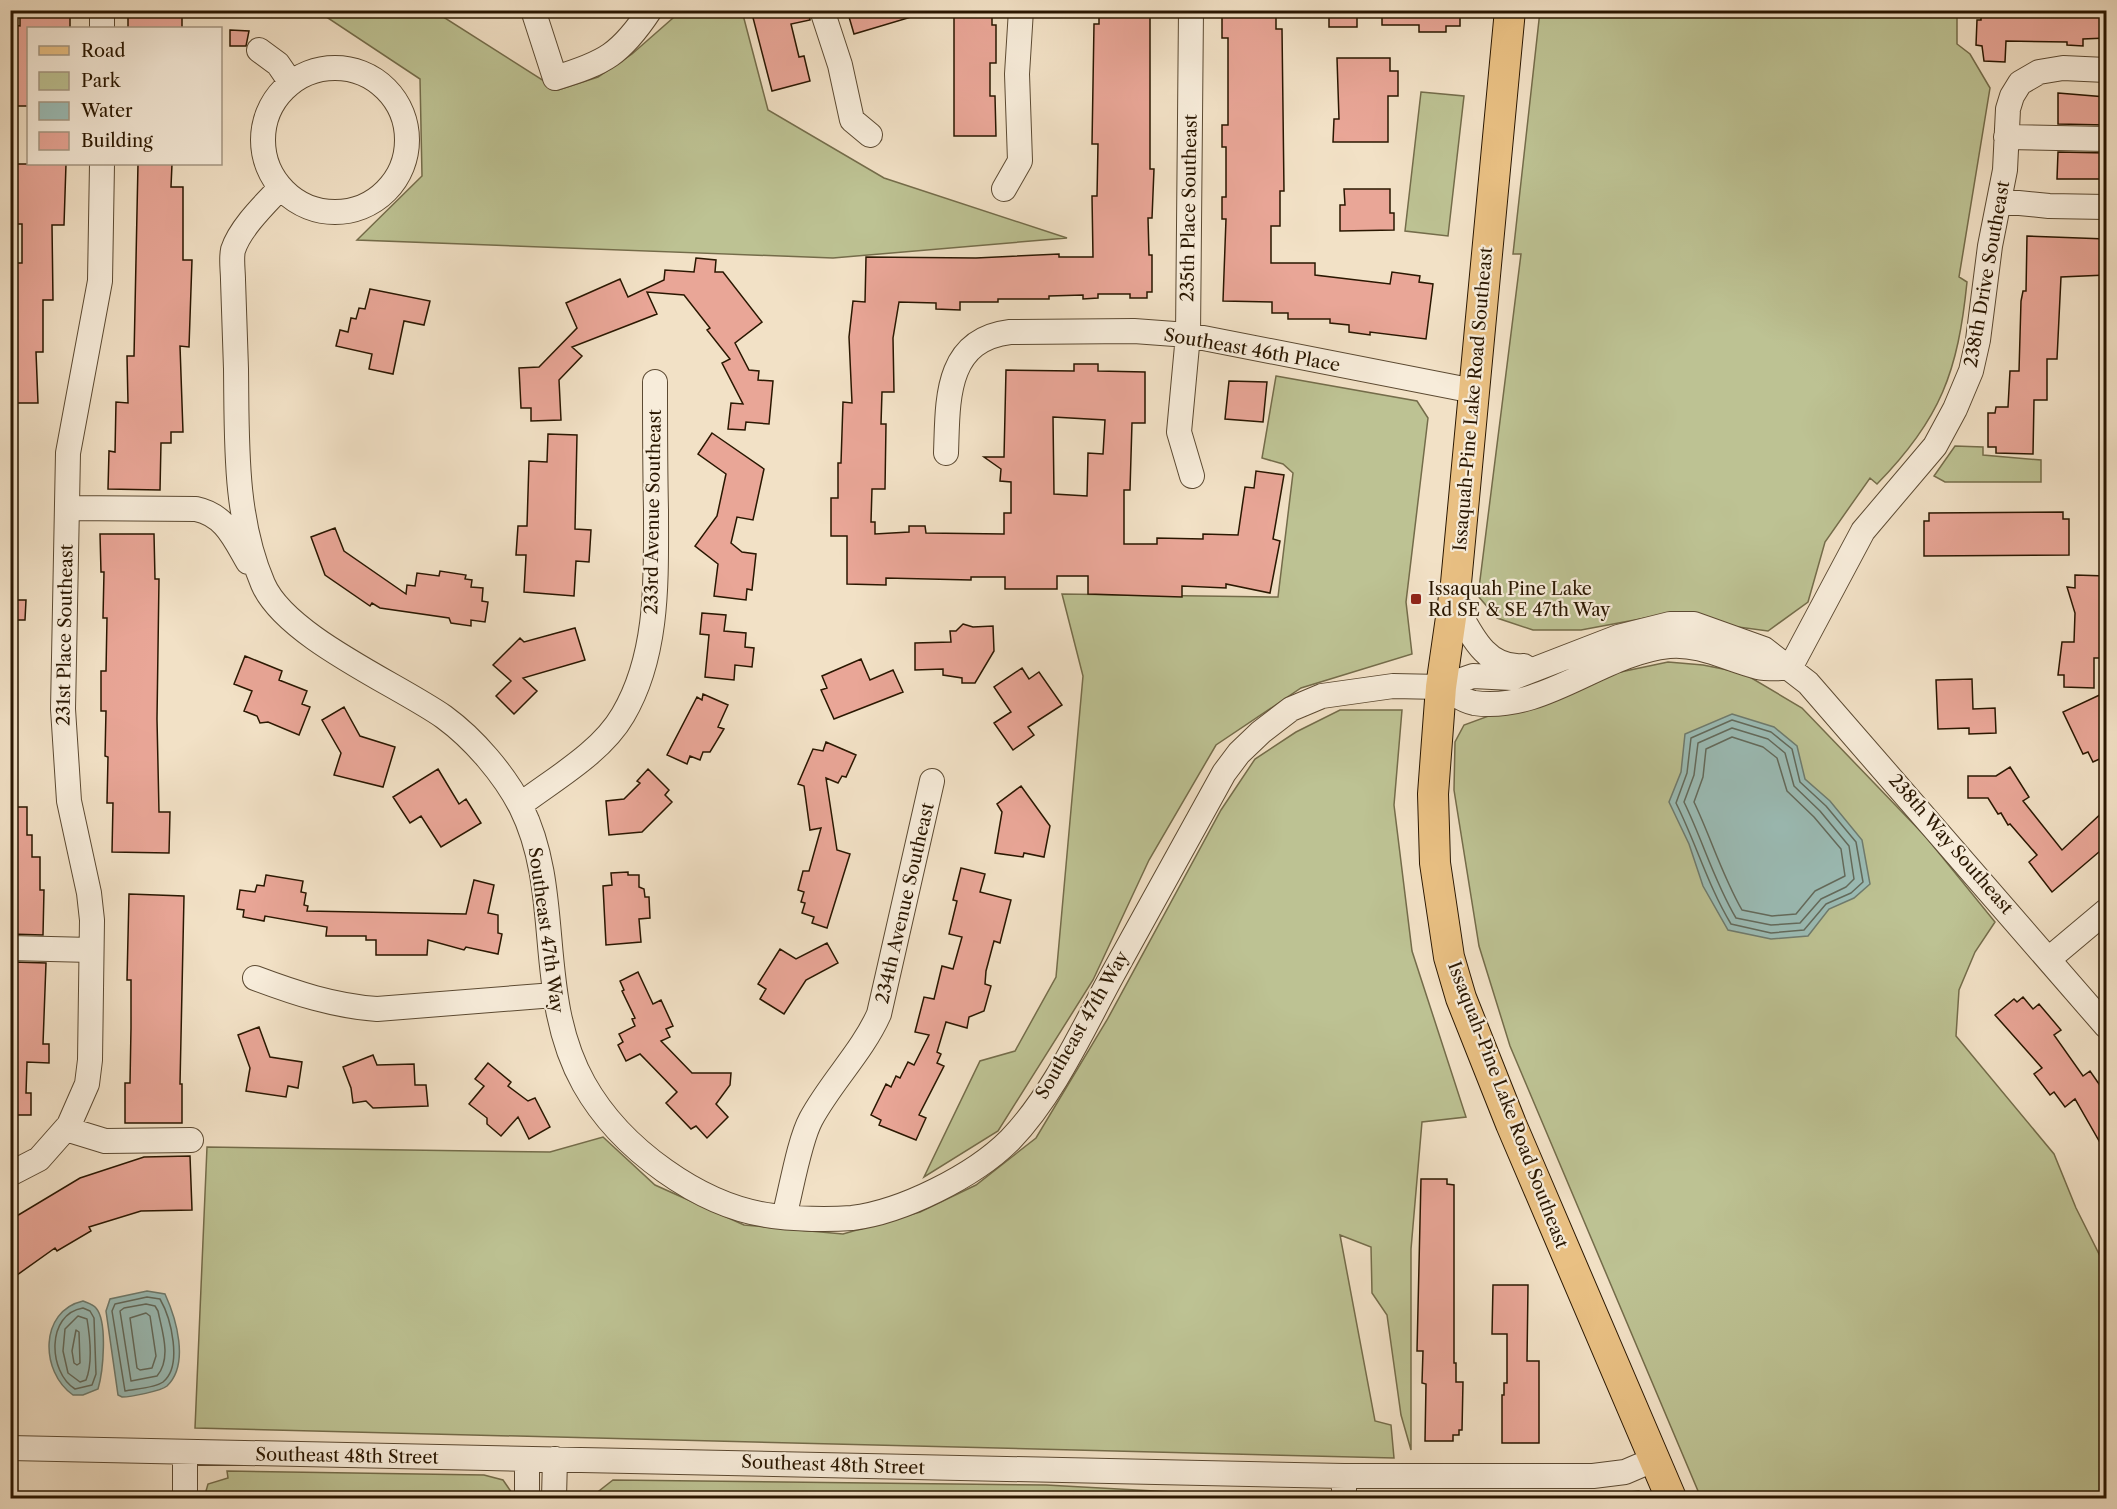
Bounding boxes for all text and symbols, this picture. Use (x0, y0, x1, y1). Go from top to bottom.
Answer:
legend (27, 27, 222, 165)
text: Road (81, 40, 126, 62)
text: Park (81, 70, 122, 92)
text: Water (80, 100, 133, 122)
street label: 235th Place Southeast (1176, 113, 1202, 302)
text: Building (81, 130, 153, 152)
street label: 238th Drive Southeast (1960, 178, 2014, 369)
street label: Issaquah-Pine Lake Road Southeast (1449, 245, 1497, 552)
street label: Southeast 46th Place (1162, 324, 1342, 376)
street label: 233rd Avenue Southeast (640, 408, 666, 615)
street label: 231st Place Southeast (52, 543, 78, 726)
place label: Issaquah Pine Lake Rd SE & SE 47th Way (1428, 578, 1611, 621)
marker: Issaquah Pine Lake Rd SE & SE 47th Way (1409, 592, 1423, 606)
street label: 238th Way Southeast (1884, 770, 2018, 919)
street label: 234th Avenue Southeast (871, 800, 939, 1006)
street label: Southeast 47th Way (523, 846, 569, 1015)
street label: Southeast 47th Way (1031, 946, 1134, 1103)
street label: Issaquah-Pine Lake Road Southeast (1443, 958, 1573, 1252)
street label: Southeast 48th Street (255, 1443, 440, 1469)
street label: Southeast 48th Street (741, 1451, 926, 1479)

